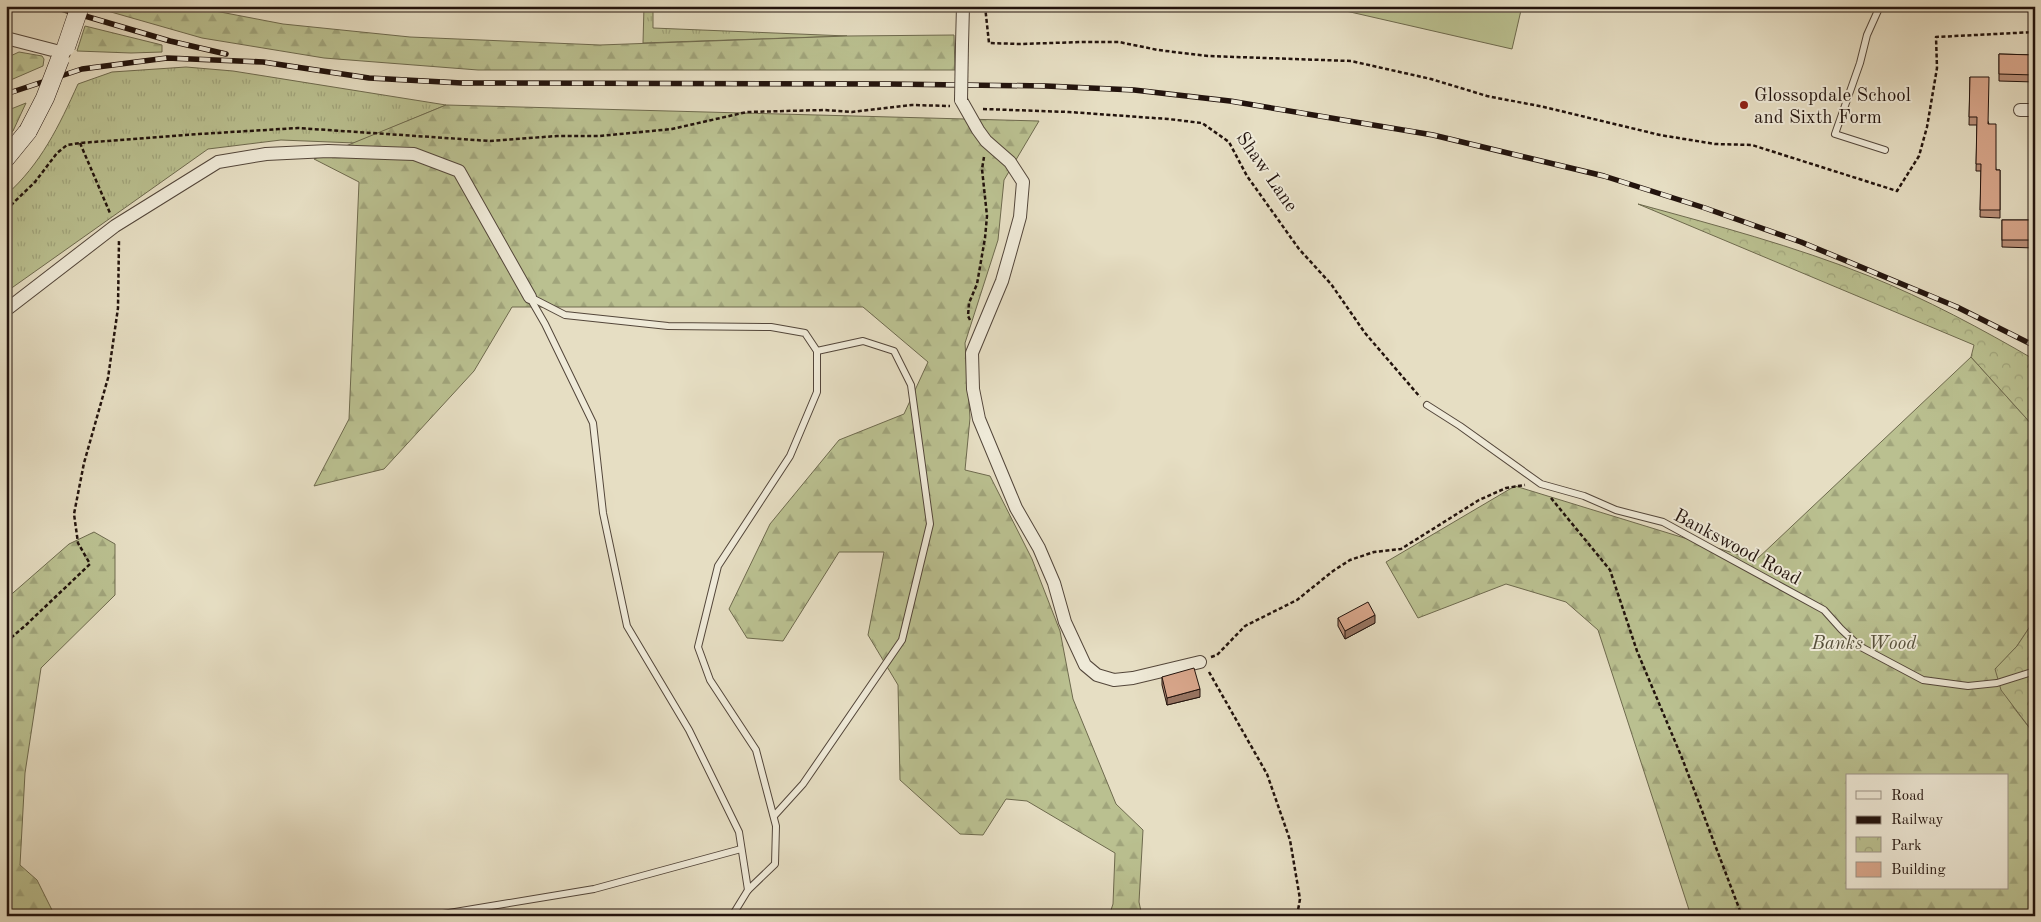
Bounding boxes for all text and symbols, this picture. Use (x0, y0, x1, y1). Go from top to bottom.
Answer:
place label: Glossopdale School and Sixth Form (1754, 87, 1911, 128)
marker: Glossopdale School and Sixth Form (1738, 99, 1750, 111)
street label: Shaw Lane (1232, 129, 1300, 216)
street label: Bankswood Road (1670, 507, 1804, 590)
park label: Banks Wood (1811, 635, 1917, 654)
legend (1846, 774, 2008, 890)
text: Road (1891, 789, 1925, 804)
text: Railway (1891, 813, 1944, 828)
text: Park (1891, 839, 1922, 854)
text: Building (1891, 863, 1946, 878)

